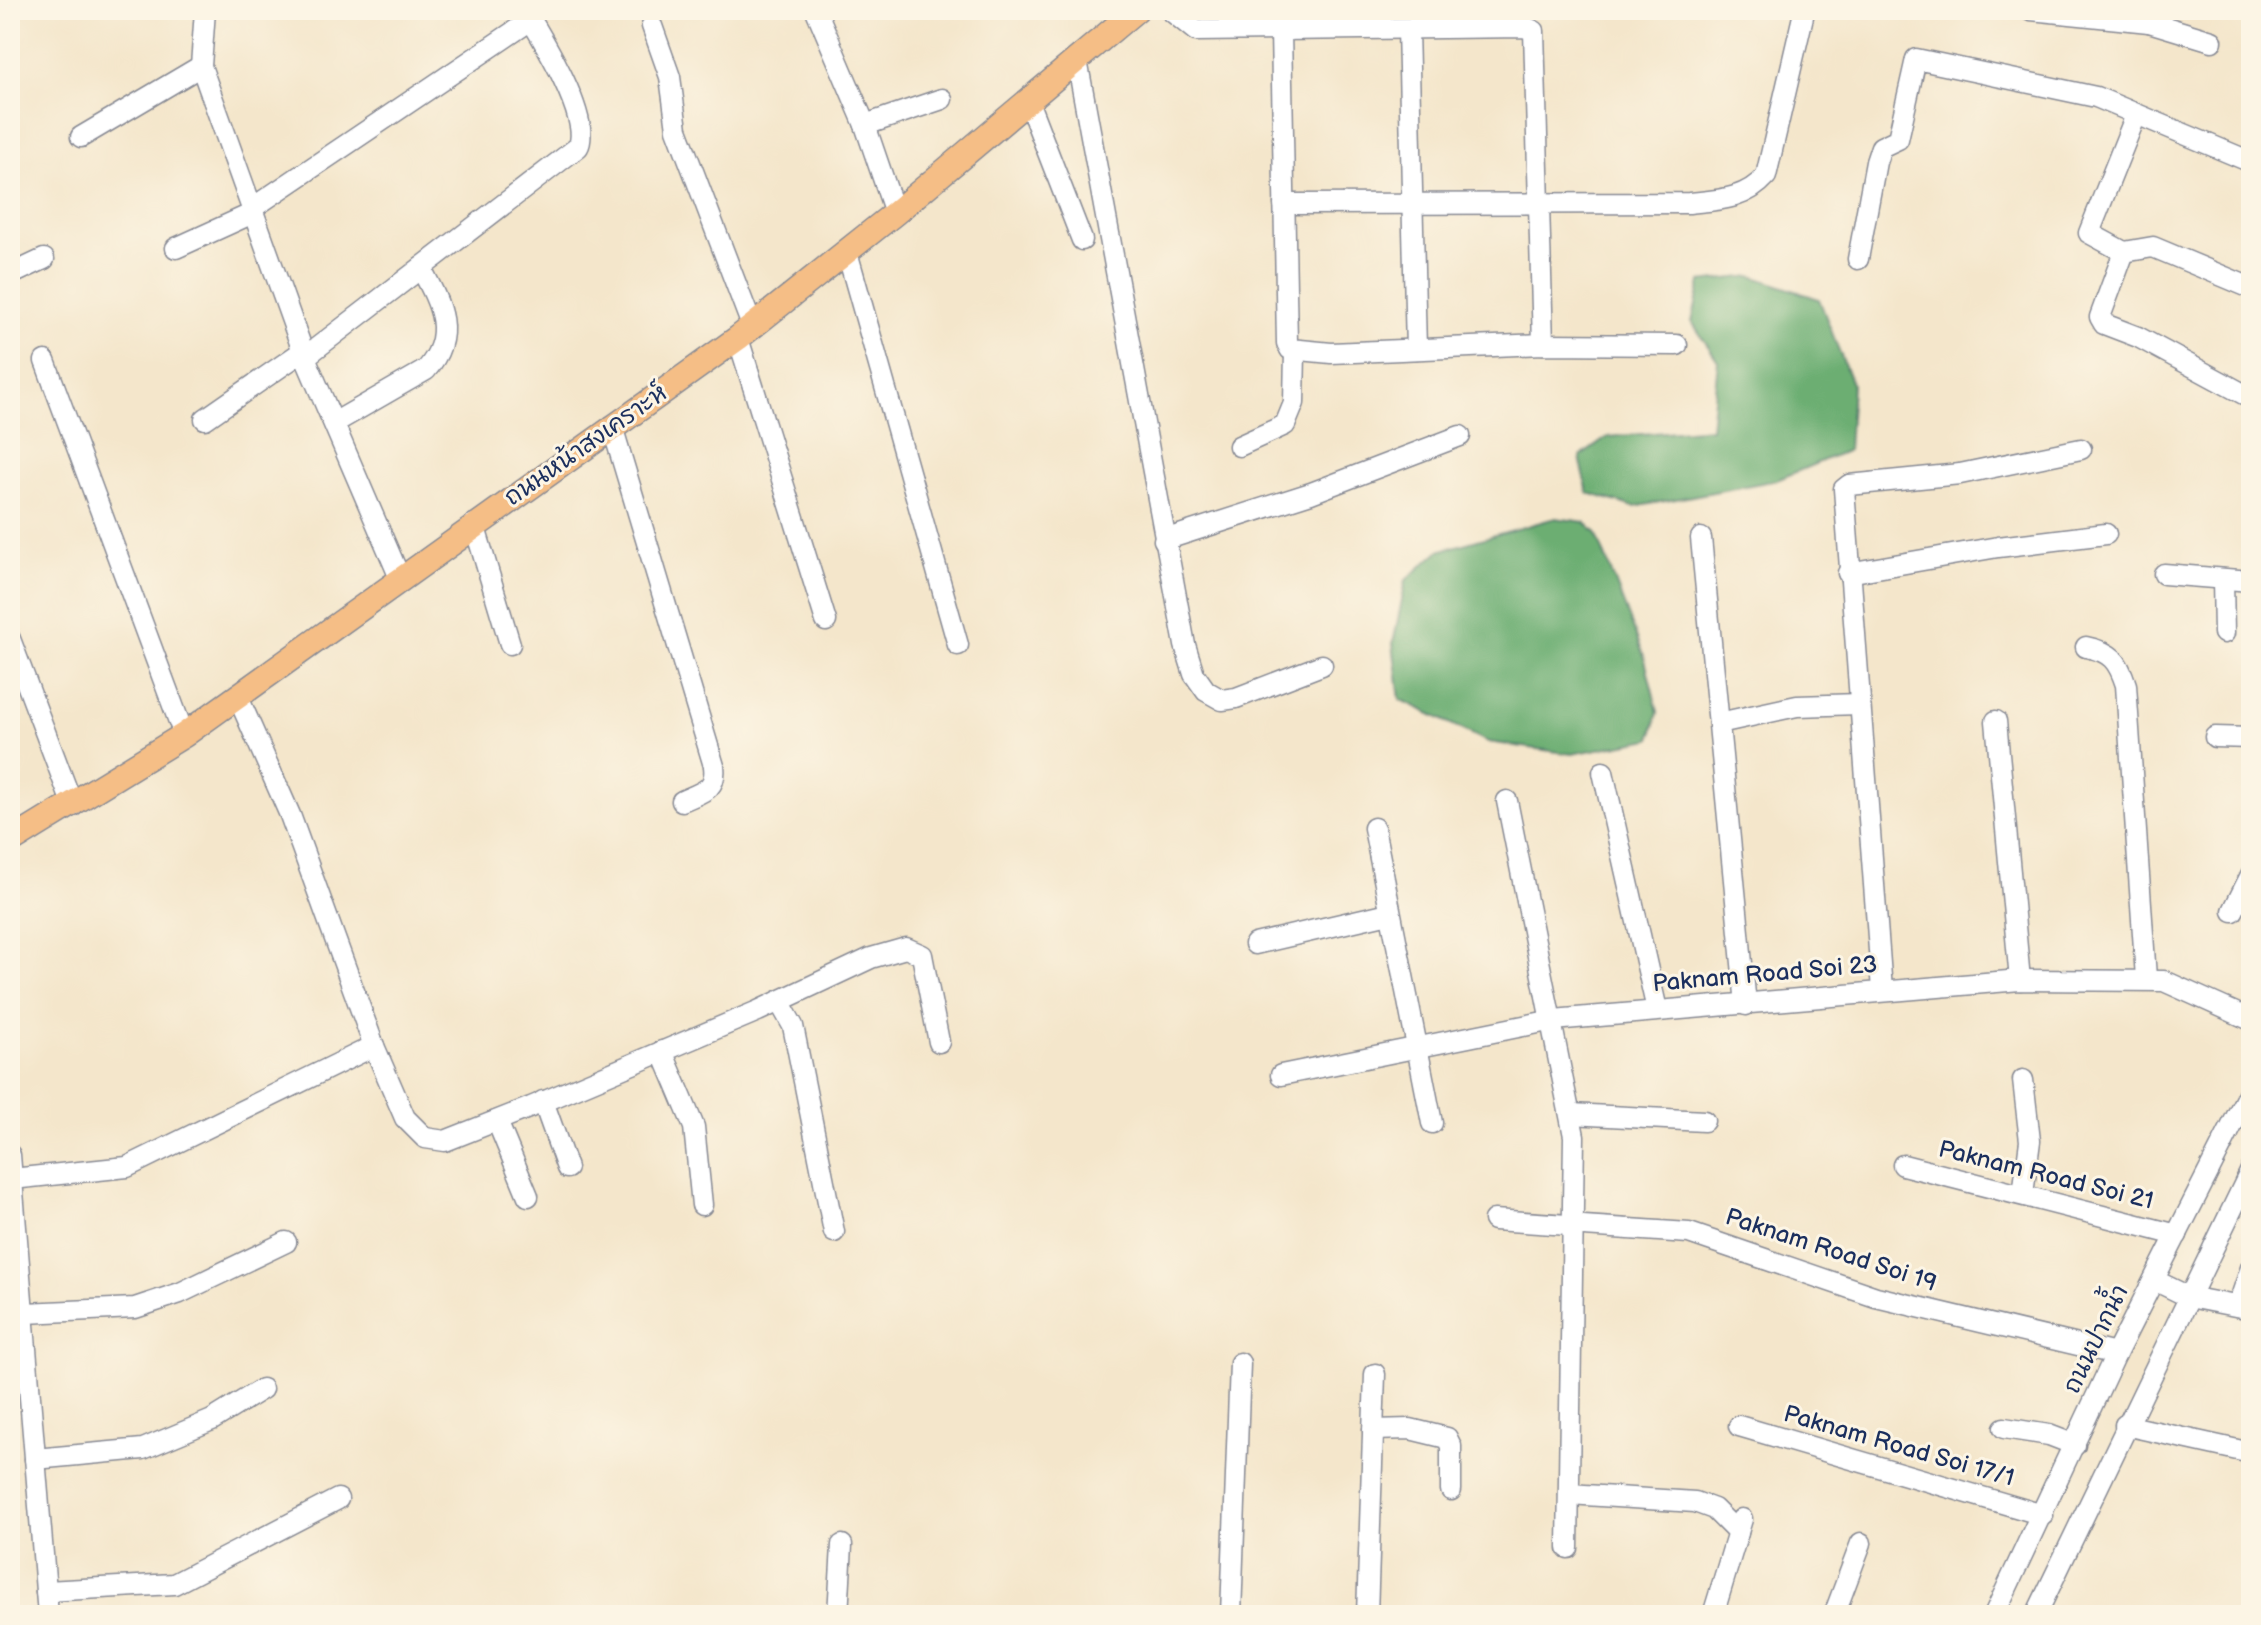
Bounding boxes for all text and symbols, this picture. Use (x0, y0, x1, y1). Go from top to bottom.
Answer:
street label: ถนนหน้าสงเคราะห์ (498, 376, 673, 512)
street label: Paknam Road Soi 23 (1651, 950, 1879, 998)
street label: Paknam Road Soi 21 (1936, 1134, 2156, 1216)
street label: Paknam Road Soi 19 (1722, 1202, 1940, 1298)
street label: ถนนปากน้ำ (2049, 1276, 2135, 1398)
street label: Paknam Road Soi 17/1 (1780, 1399, 2018, 1493)

